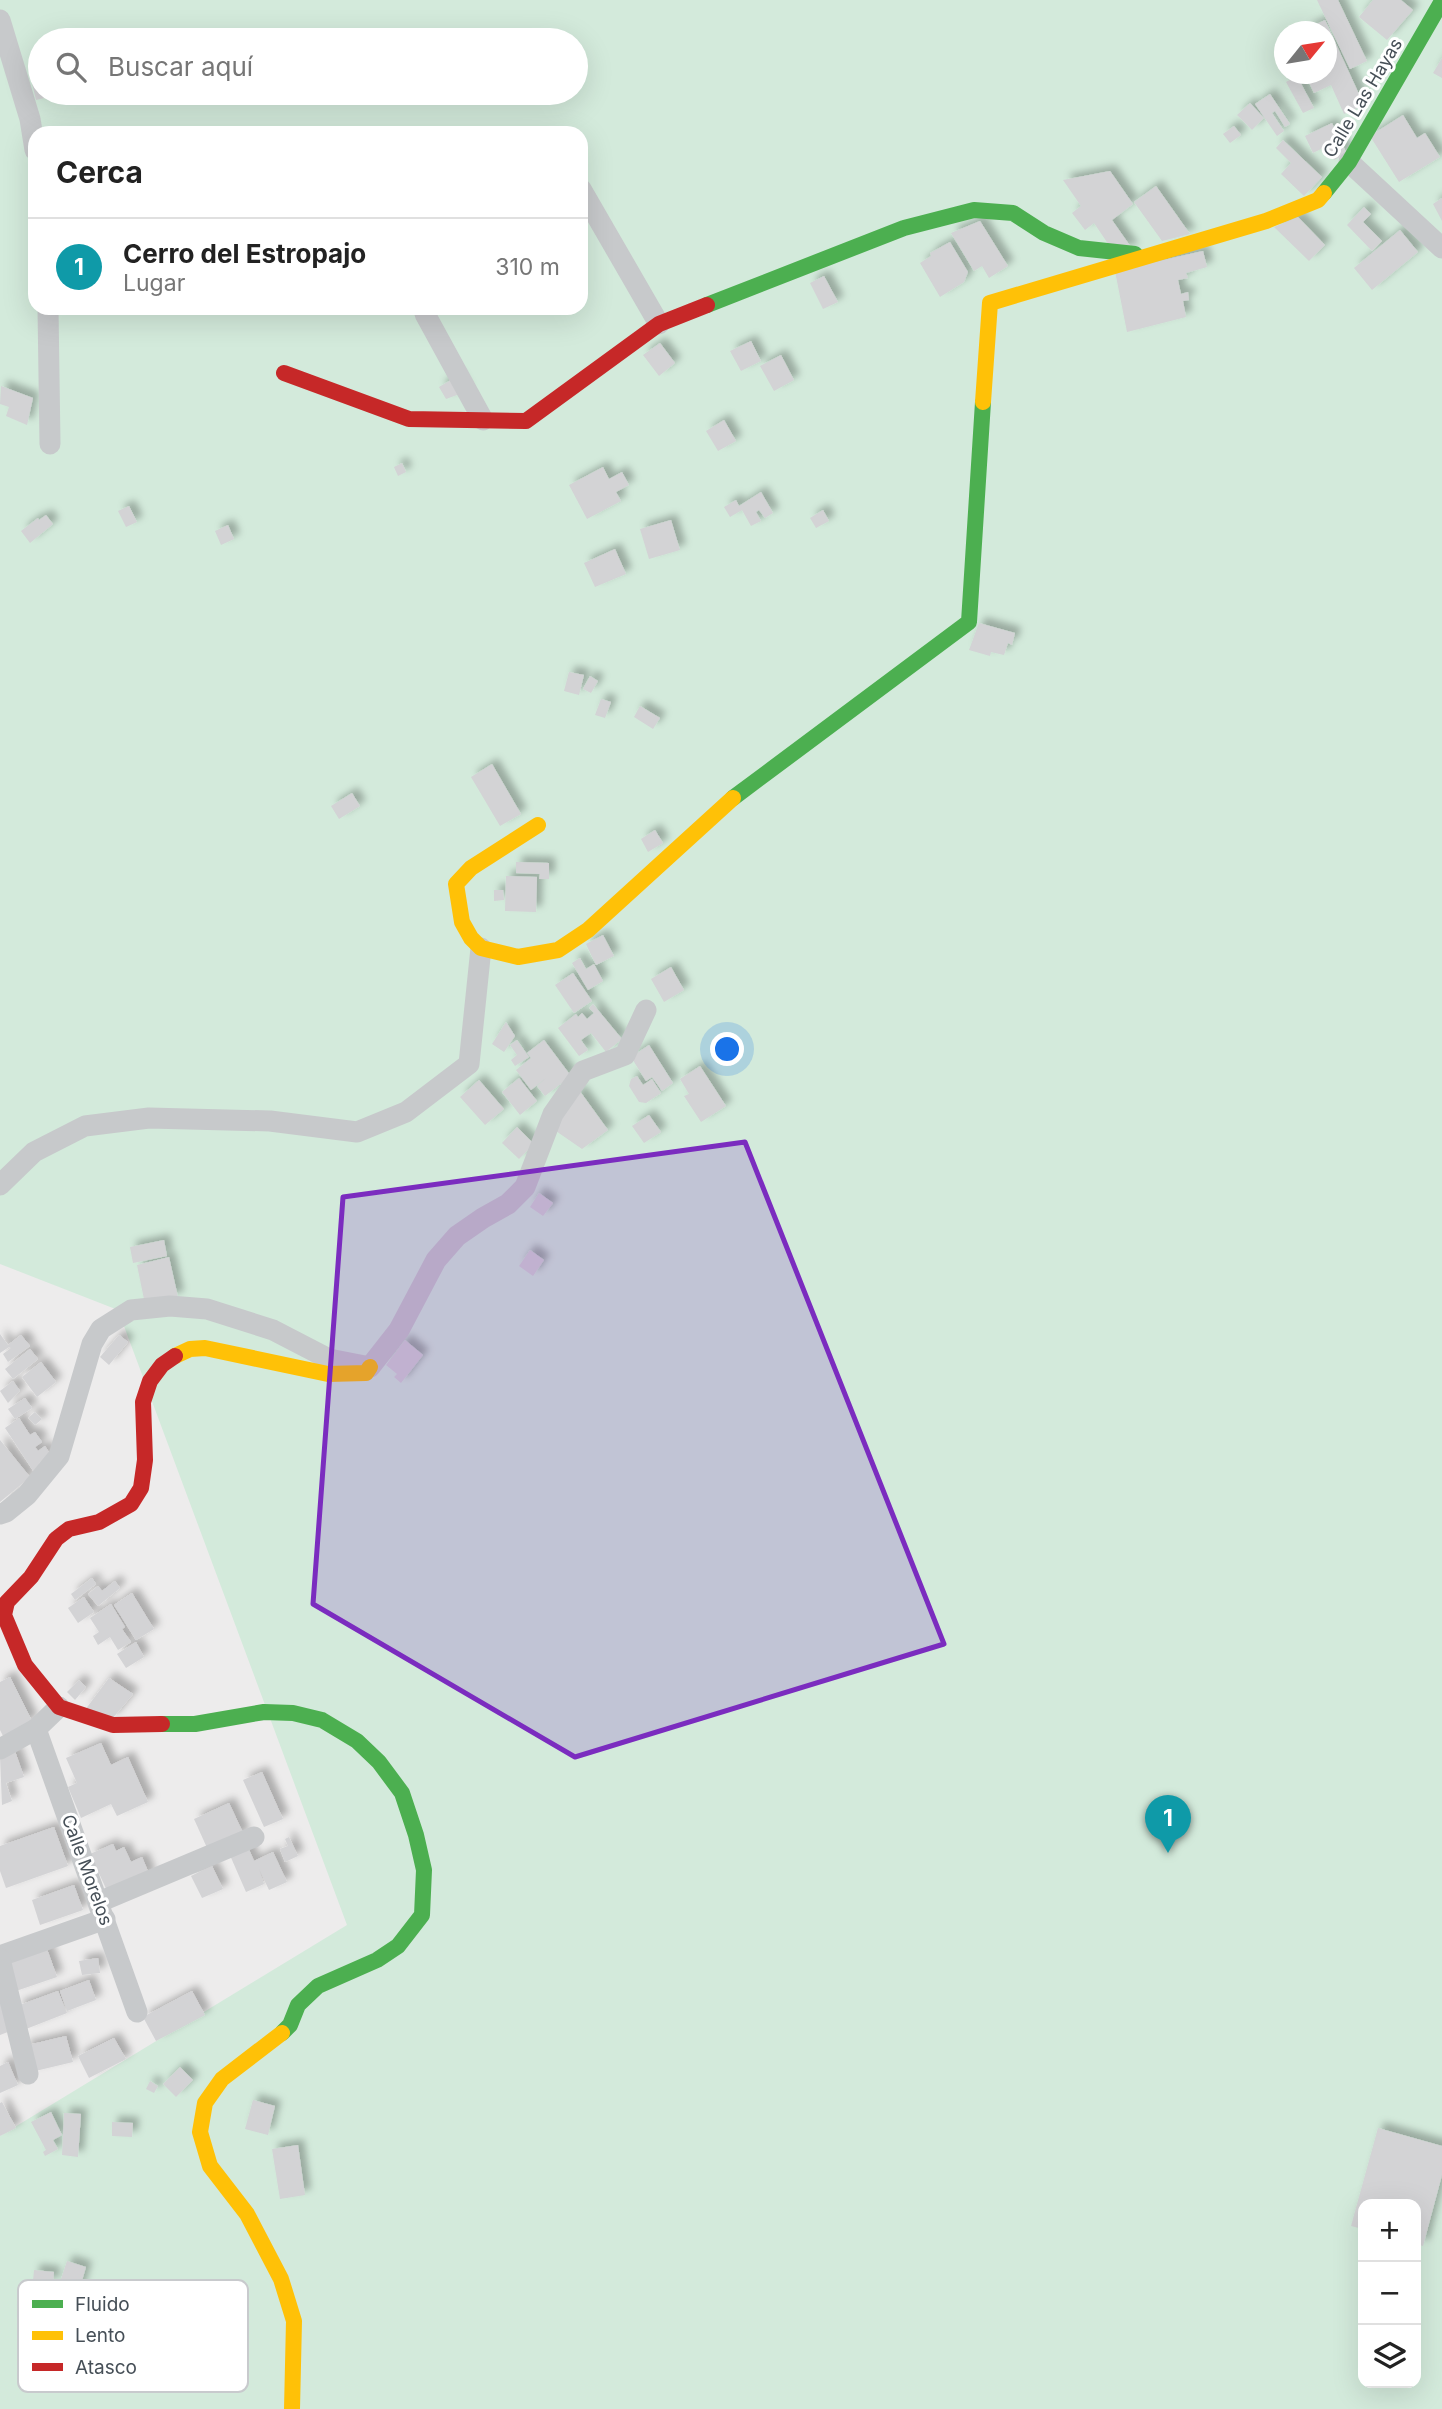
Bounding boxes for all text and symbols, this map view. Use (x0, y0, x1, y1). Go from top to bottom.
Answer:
north arrow (1274, 21, 1337, 84)
search box (28, 28, 588, 105)
street label: Calle Las Hayas (1319, 34, 1406, 161)
icon: search (52, 48, 90, 86)
text: Buscar aquí (108, 51, 253, 82)
text: Cerca (56, 154, 143, 190)
text: Cerro del Estropajo (123, 238, 366, 269)
text: 1 (74, 253, 84, 281)
text: 310 m (495, 253, 560, 281)
text: Lugar (123, 269, 185, 297)
your location (710, 1032, 744, 1066)
pin: 1 (1145, 1795, 1191, 1853)
street label: Calle Morelos (58, 1812, 117, 1928)
map controls (1358, 2199, 1421, 2388)
button: + (1358, 2199, 1421, 2262)
button: − (1358, 2262, 1421, 2325)
legend (18, 2280, 248, 2392)
text: Fluido (75, 2293, 130, 2316)
text: Lento (75, 2324, 125, 2347)
button: layers (1358, 2325, 1421, 2388)
text: Atasco (75, 2356, 137, 2379)

